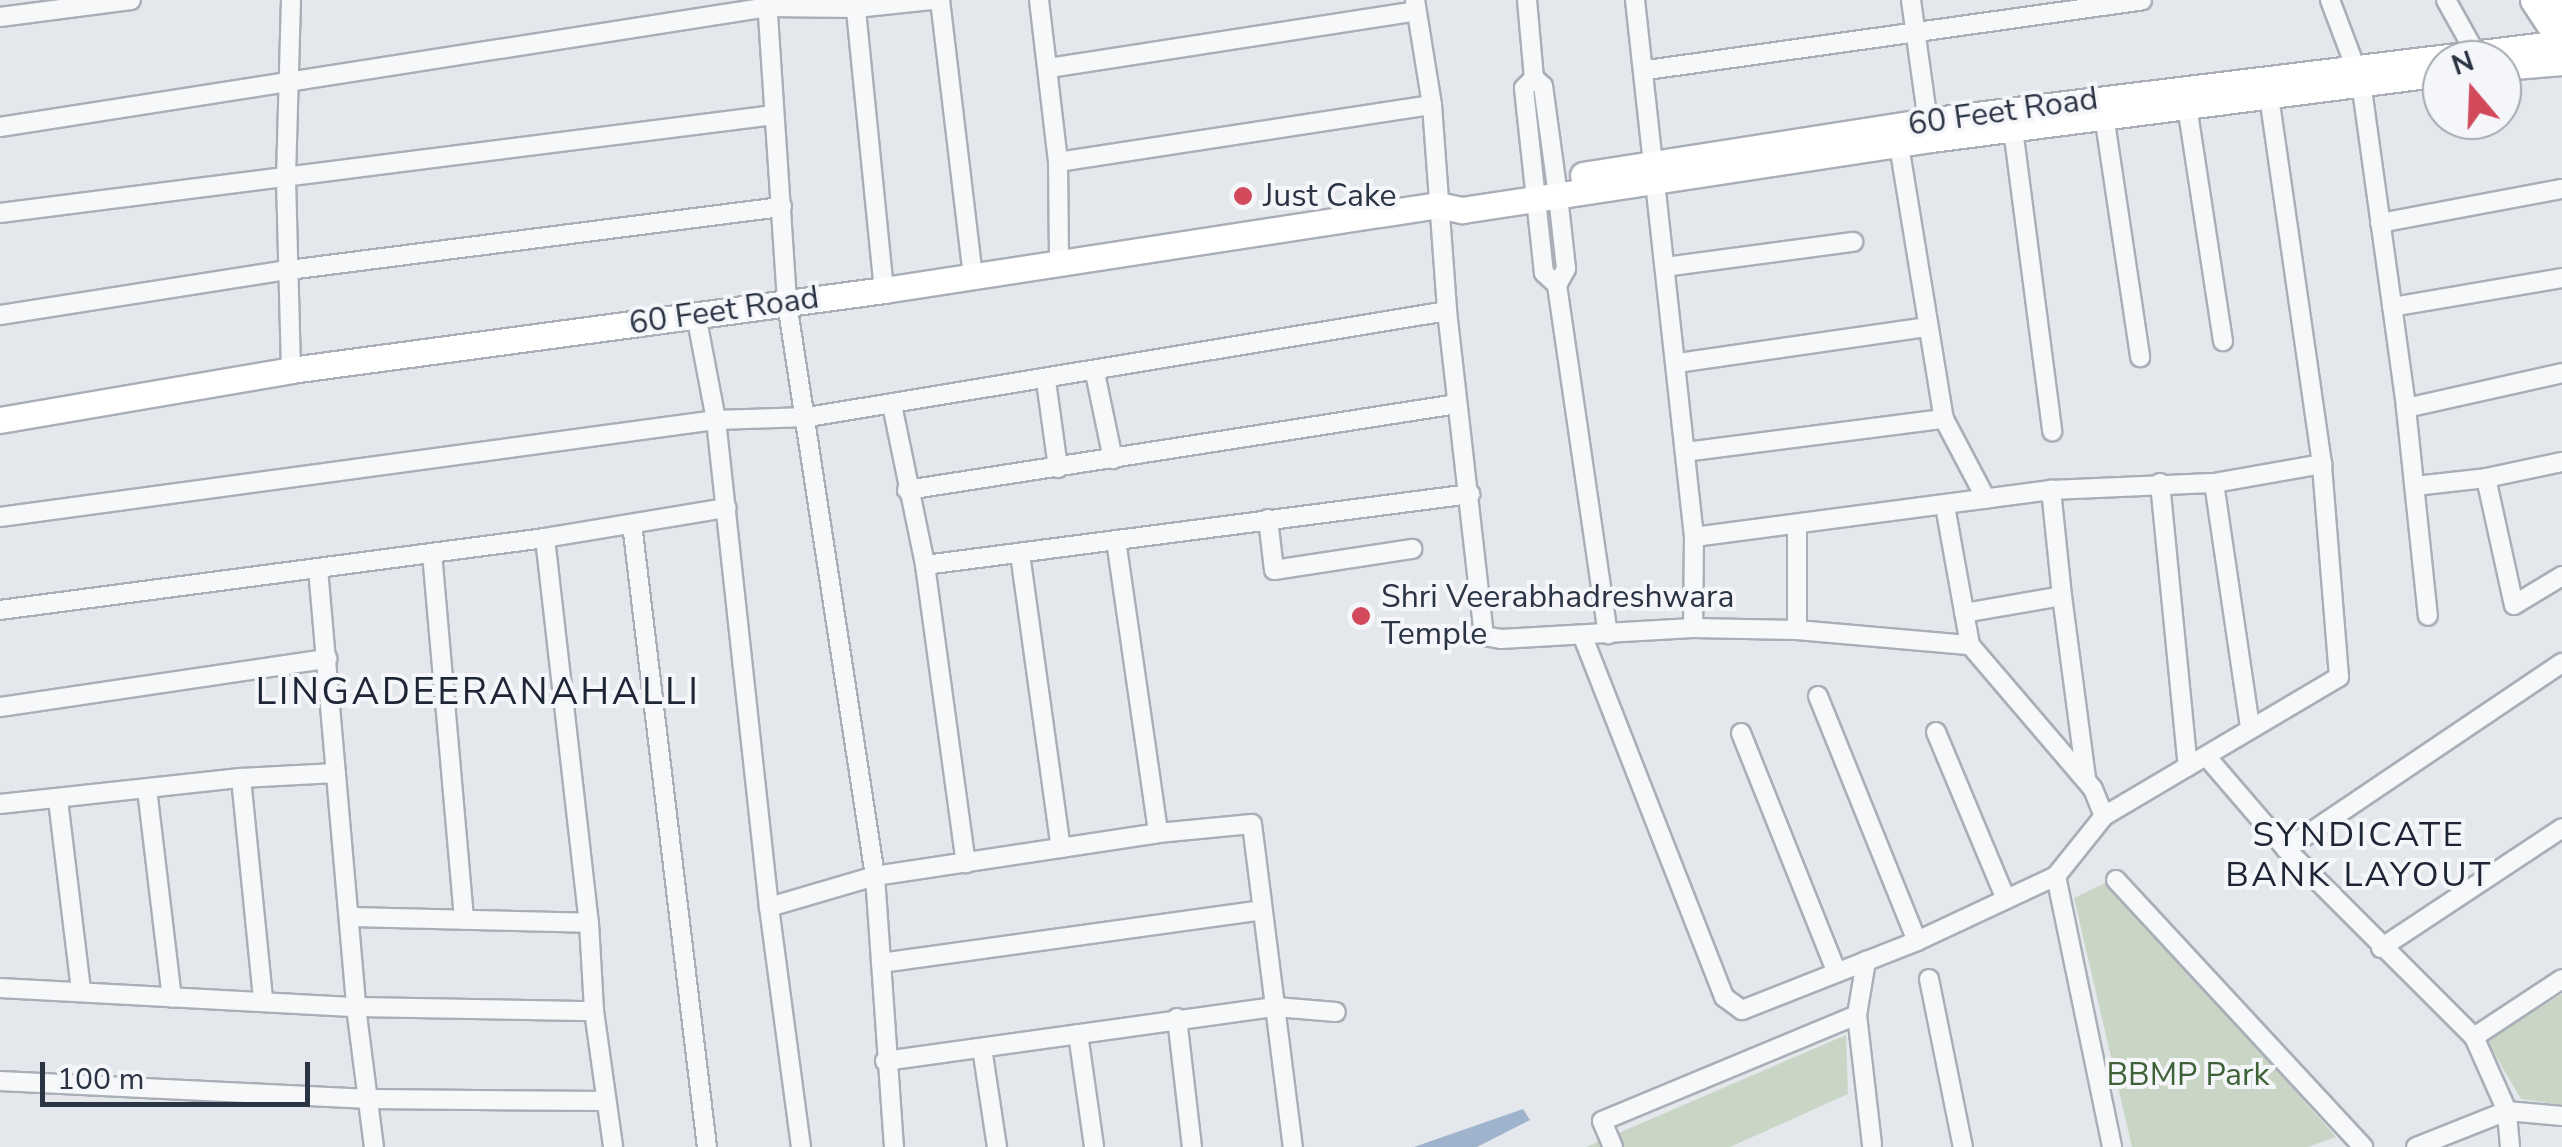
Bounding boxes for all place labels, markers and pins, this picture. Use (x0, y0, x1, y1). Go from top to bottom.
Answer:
place label: Just Cake (1263, 177, 1397, 215)
marker: Just Cake (1232, 185, 1254, 207)
place label: Shri Veerabhadreshwara Temple (1381, 579, 1734, 654)
marker: Shri Veerabhadreshwara Temple (1350, 605, 1372, 627)

